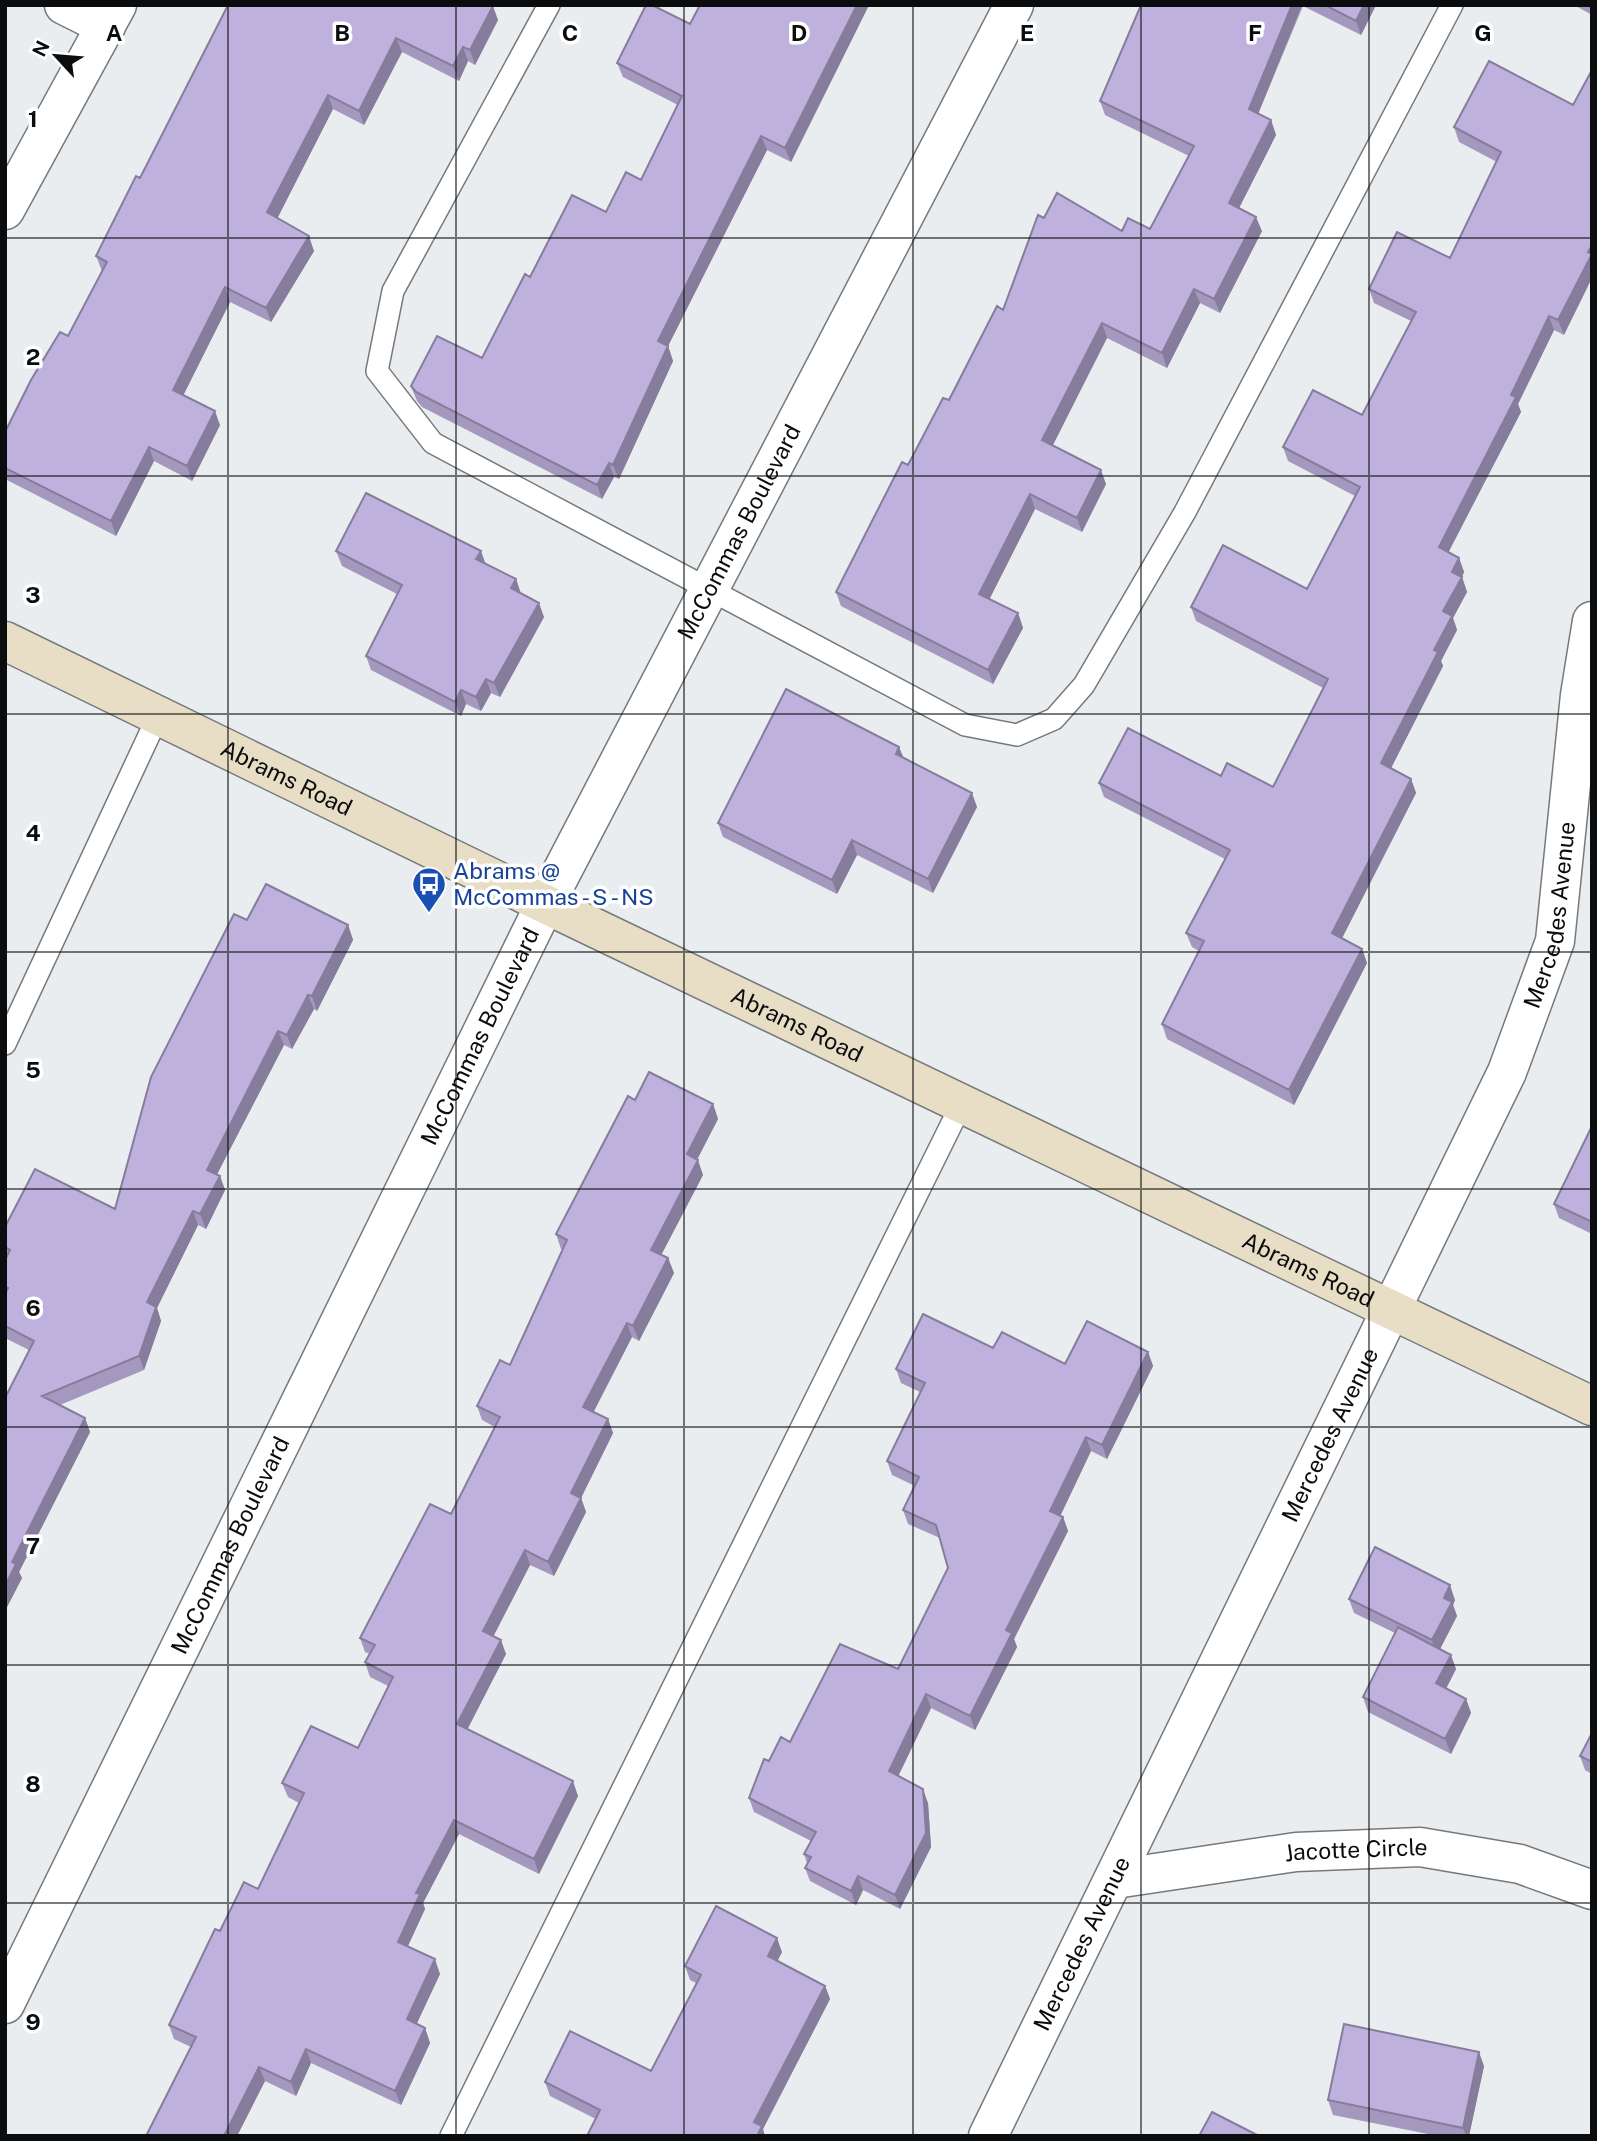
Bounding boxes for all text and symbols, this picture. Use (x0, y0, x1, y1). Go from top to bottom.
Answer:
text: A (106, 19, 123, 46)
text: B (334, 19, 350, 46)
text: C (562, 19, 578, 46)
text: D (791, 19, 807, 46)
text: E (1020, 19, 1034, 46)
text: F (1248, 19, 1262, 46)
text: G (1474, 19, 1492, 46)
north arrow (21, 21, 91, 91)
text: N (28, 37, 54, 60)
text: 1 (28, 105, 38, 132)
text: 2 (26, 343, 40, 370)
street label: McCommas Boulevard (671, 420, 806, 644)
text: 3 (25, 581, 41, 608)
street label: Abrams Road (216, 734, 357, 821)
text: 4 (25, 819, 41, 846)
street label: Mercedes Avenue (1518, 820, 1580, 1012)
place label: Abrams @ McCommas - S - NS (453, 857, 654, 910)
bus stop icon: Abrams @ McCommas - S - NS (410, 865, 448, 914)
street label: McCommas Boulevard (415, 923, 544, 1149)
street label: Abrams Road (727, 981, 867, 1067)
text: 5 (25, 1056, 41, 1083)
street label: Abrams Road (1238, 1226, 1379, 1313)
text: 6 (25, 1294, 41, 1321)
street label: Mercedes Avenue (1276, 1343, 1383, 1526)
street label: McCommas Boulevard (165, 1432, 294, 1658)
text: 7 (26, 1532, 40, 1559)
text: 8 (25, 1770, 41, 1797)
street label: Jacotte Circle (1282, 1832, 1430, 1867)
street label: Mercedes Avenue (1027, 1852, 1135, 2035)
text: 9 (25, 2008, 41, 2035)

